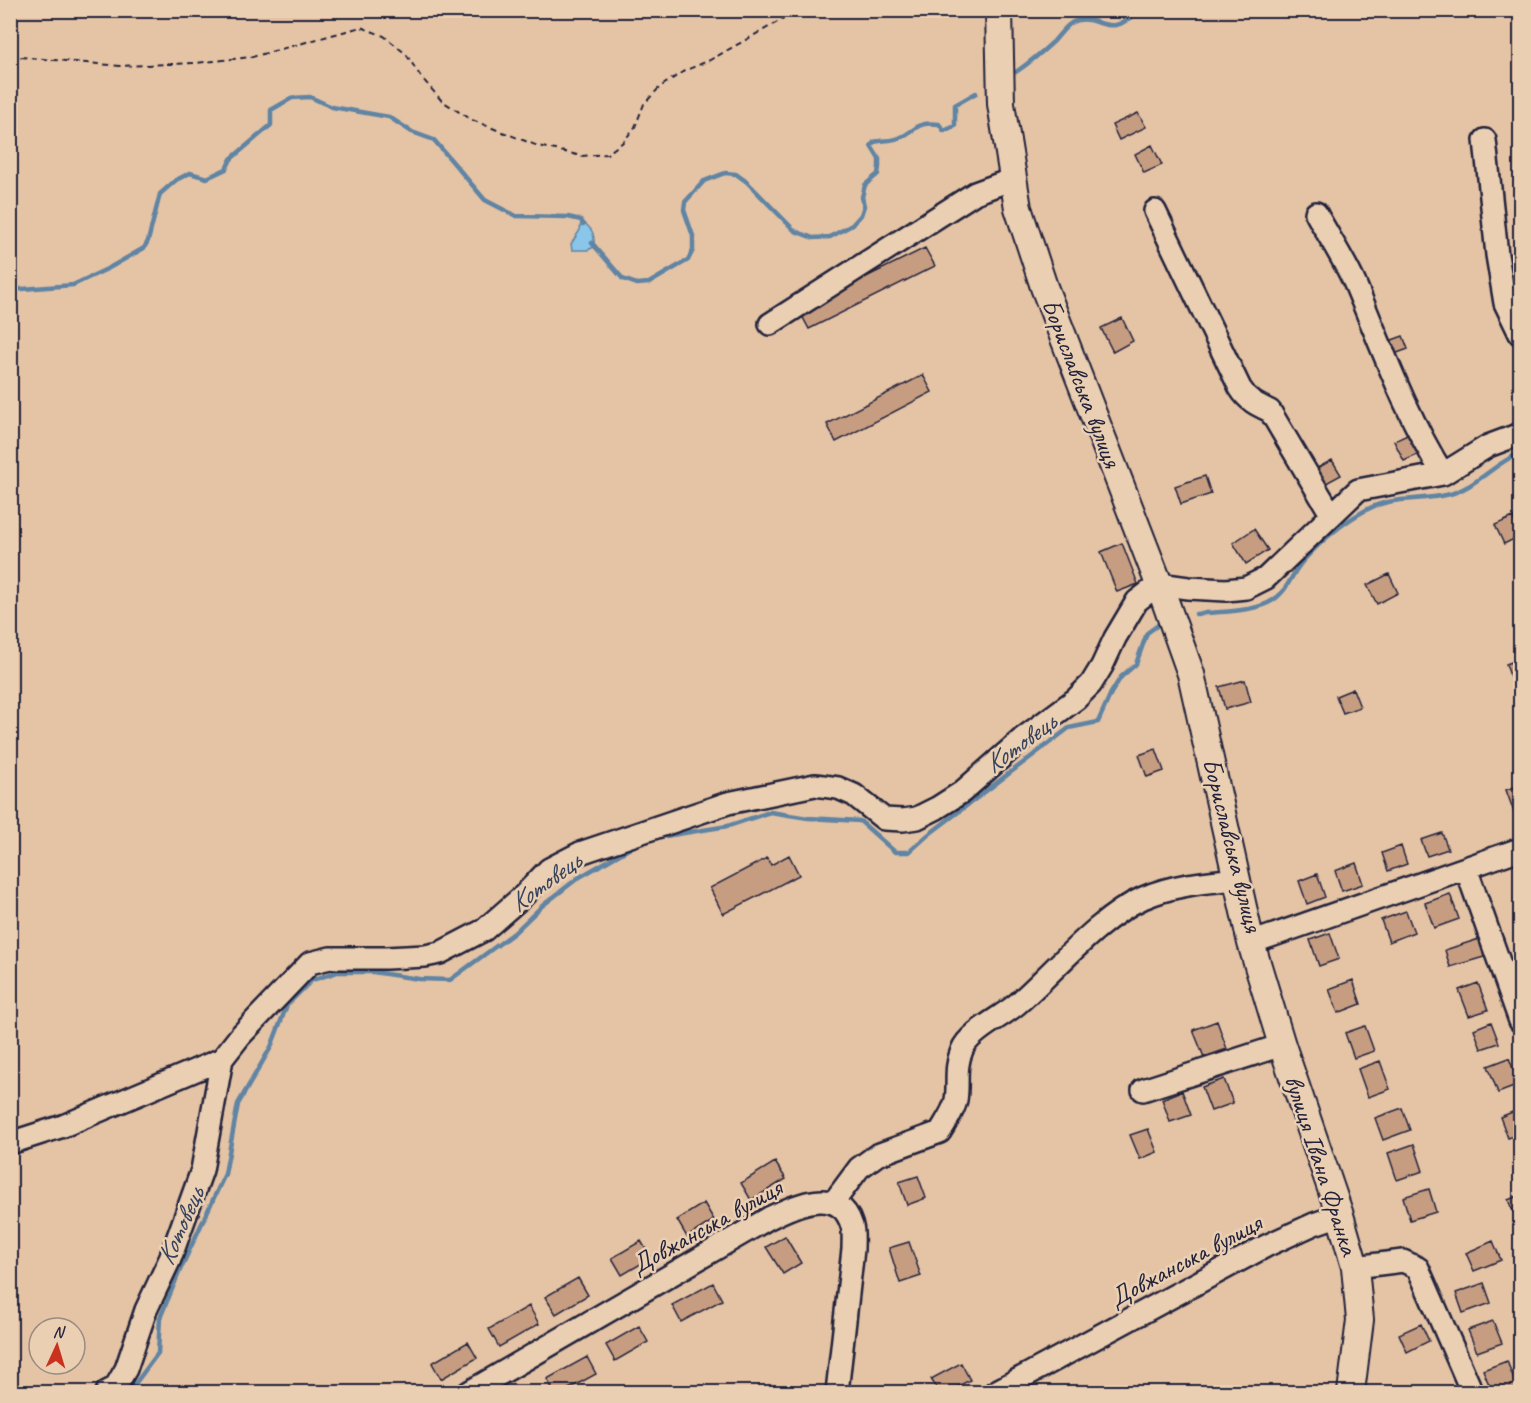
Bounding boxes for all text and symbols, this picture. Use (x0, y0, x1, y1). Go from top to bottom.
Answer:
street label: Бориславська вулиця (1034, 294, 1129, 474)
water label: Котовець (977, 704, 1065, 781)
street label: Бориславська вулиця (1195, 755, 1270, 937)
water label: Котовець (502, 843, 590, 920)
street label: вулиця Івана Франка (1277, 1071, 1367, 1261)
street label: Довжанська вулиця (625, 1170, 790, 1282)
water label: Котовець (148, 1180, 213, 1270)
street label: Довжанська вулиця (1103, 1205, 1269, 1314)
north arrow (27, 1316, 87, 1376)
text: N (52, 1322, 67, 1343)

